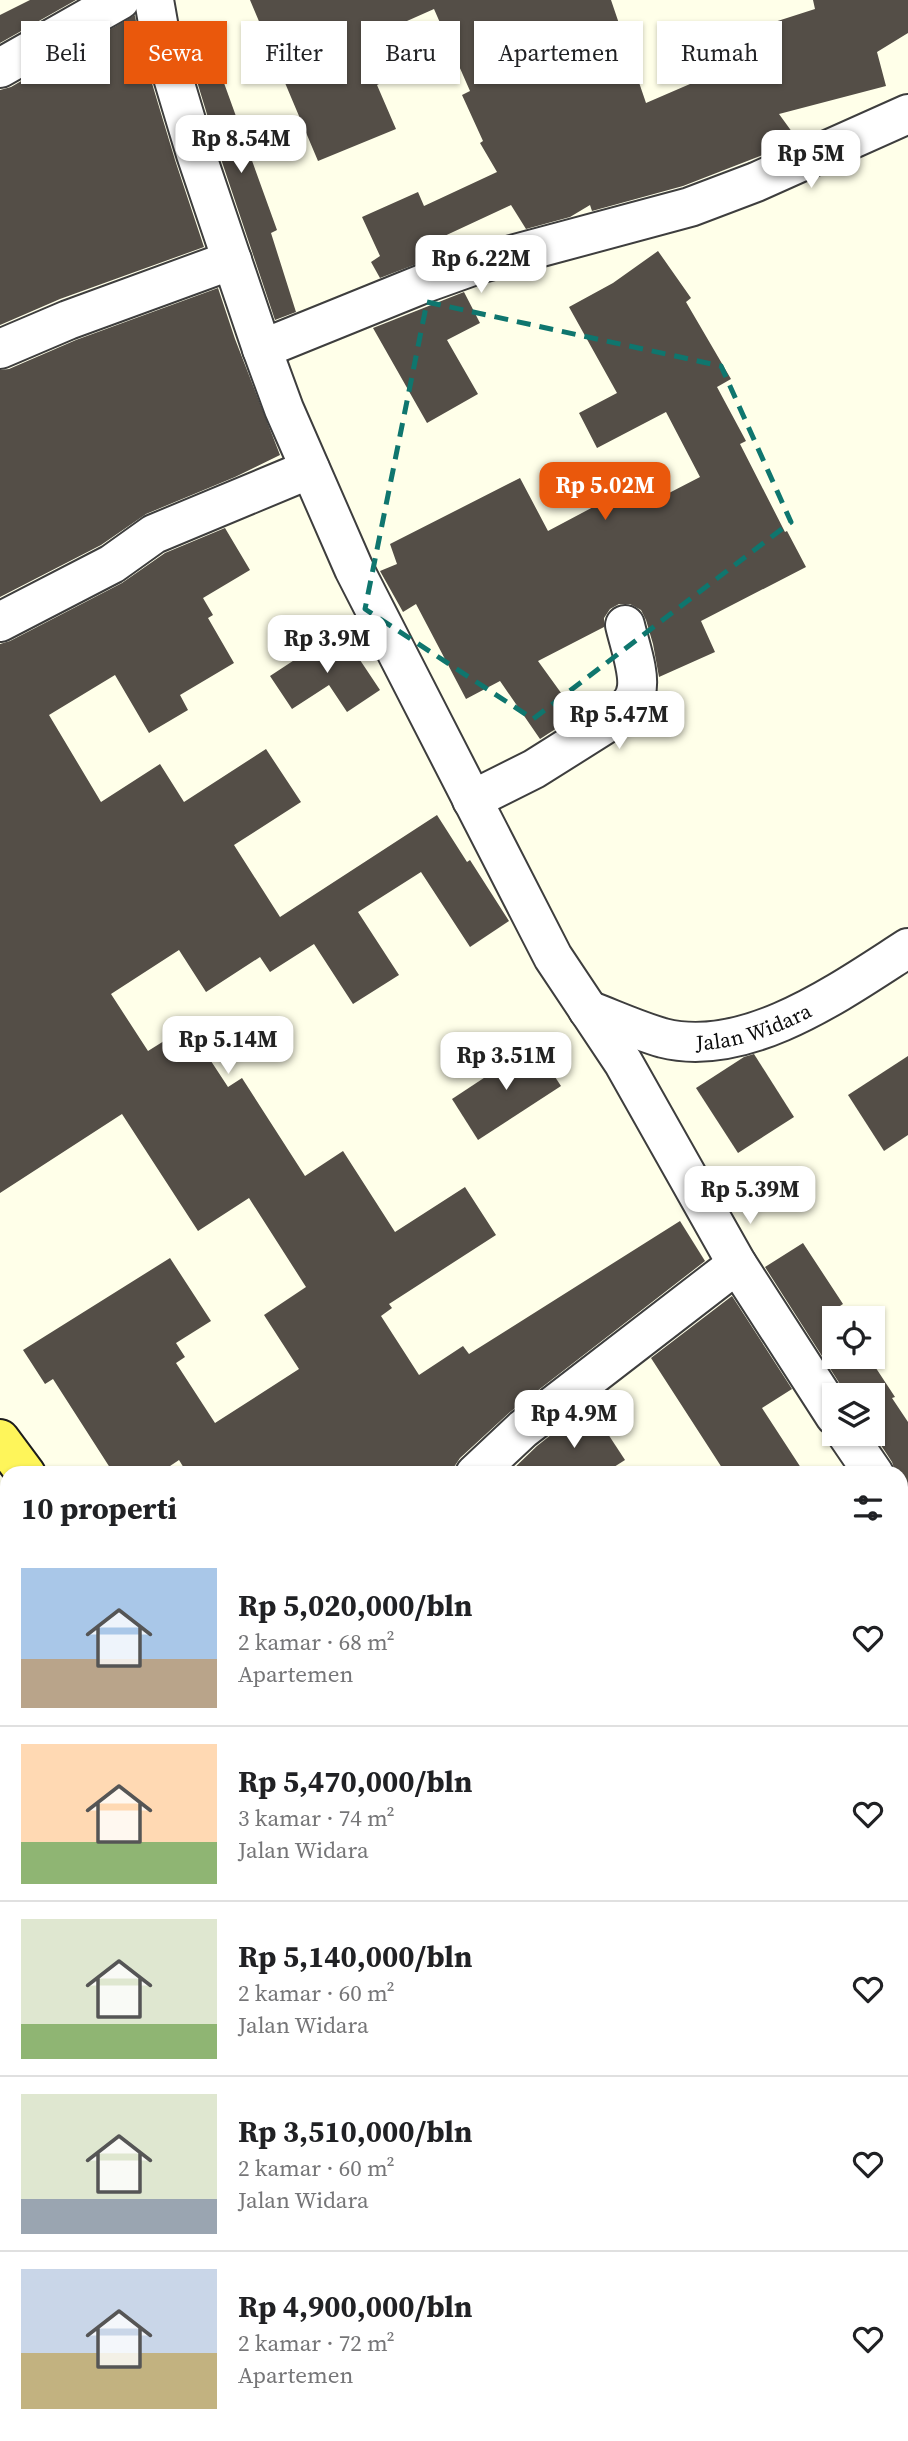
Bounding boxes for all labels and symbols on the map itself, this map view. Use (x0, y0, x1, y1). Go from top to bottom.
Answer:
pin: Rp 8.54M (169, 116, 313, 175)
pin: Rp 5M (762, 130, 860, 190)
pin: Rp 6.22M (409, 236, 553, 295)
pin: Rp 5.02M (533, 462, 677, 522)
pin: Rp 3.9M (262, 616, 392, 675)
pin: Rp 5.47M (547, 692, 691, 751)
street label: Jalan Widara (695, 995, 816, 1056)
pin: Rp 5.14M (156, 1016, 300, 1076)
pin: Rp 3.51M (434, 1032, 578, 1092)
pin: Rp 5.39M (678, 1166, 822, 1226)
pin: Rp 4.9M (509, 1390, 639, 1450)

